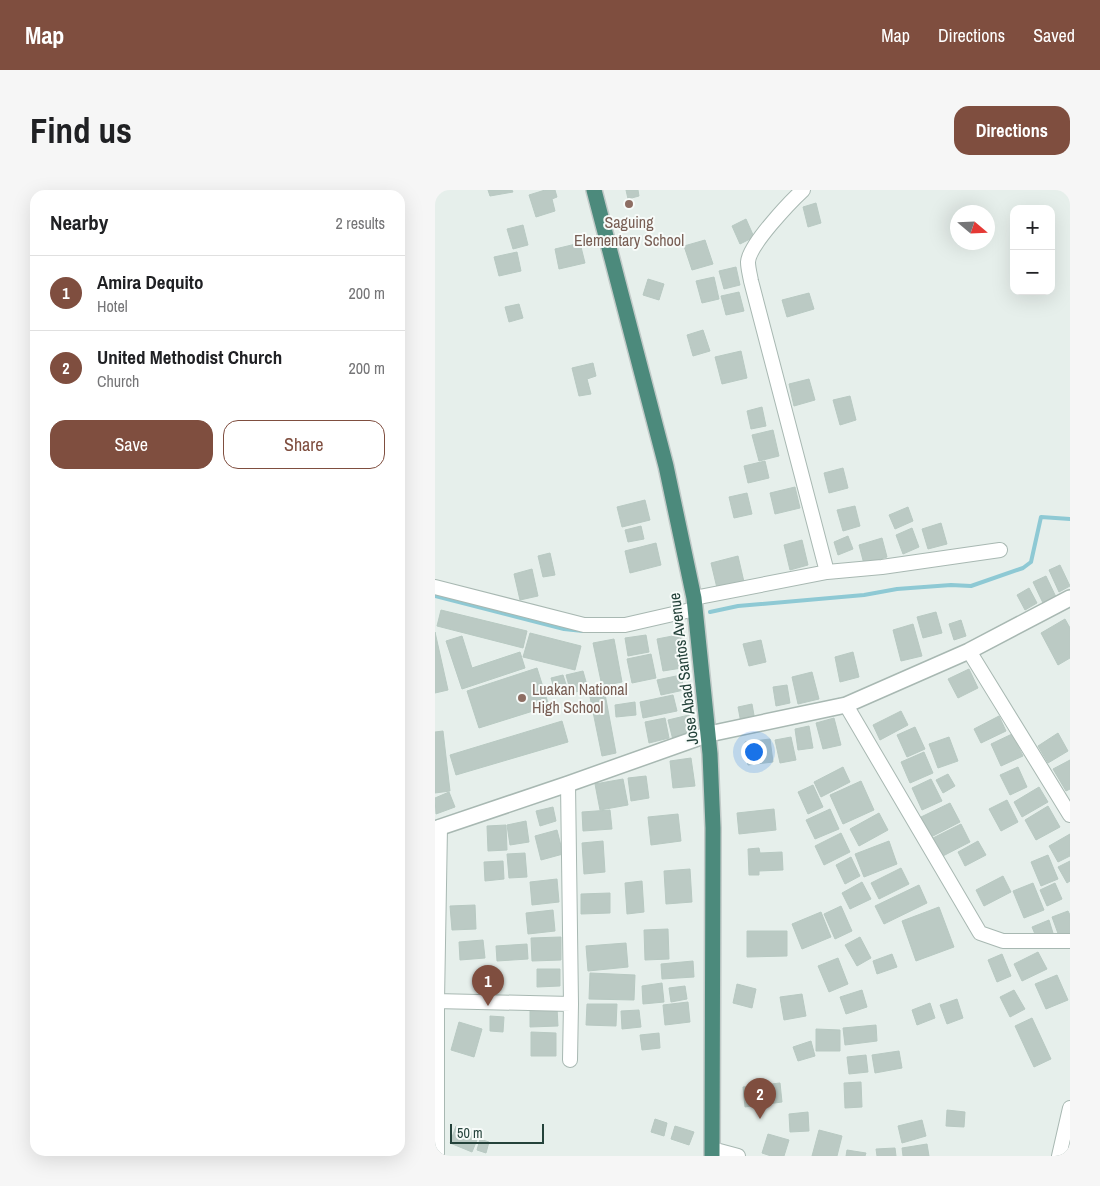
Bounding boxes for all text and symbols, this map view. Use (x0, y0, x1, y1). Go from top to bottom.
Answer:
text: Map (25, 19, 64, 51)
text: Map (881, 23, 910, 48)
text: Directions (938, 23, 1005, 48)
text: Saved (1033, 23, 1075, 48)
button: Directions (954, 106, 1070, 155)
text: Find us (30, 107, 132, 154)
marker: Saguing Elementary School (623, 198, 635, 210)
north arrow (950, 205, 995, 250)
map controls (1010, 205, 1055, 295)
button: + (1010, 205, 1055, 250)
text: Nearby (50, 208, 108, 237)
place label: Saguing Elementary School (574, 211, 684, 251)
text: 2 results (335, 212, 385, 234)
button: − (1010, 250, 1055, 295)
text: Amira Dequito (97, 269, 203, 295)
text: 1 (62, 282, 70, 304)
text: 200 m (349, 282, 385, 304)
text: Hotel (97, 295, 128, 317)
text: United Methodist Church (97, 344, 282, 370)
text: 2 (62, 357, 70, 379)
text: 200 m (349, 357, 385, 379)
text: Church (97, 370, 139, 392)
button: Save (50, 420, 213, 469)
button: Share (223, 420, 385, 469)
street label: Jose Abad Santos Avenue (663, 592, 703, 746)
place label: Luakan National High School (532, 678, 628, 718)
marker: Luakan National High School (516, 692, 528, 704)
your location (741, 739, 767, 765)
pin: 1 (472, 965, 504, 1006)
pin: 2 (744, 1078, 776, 1119)
scale bar (450, 1121, 544, 1144)
text: 50 m (457, 1124, 483, 1142)

